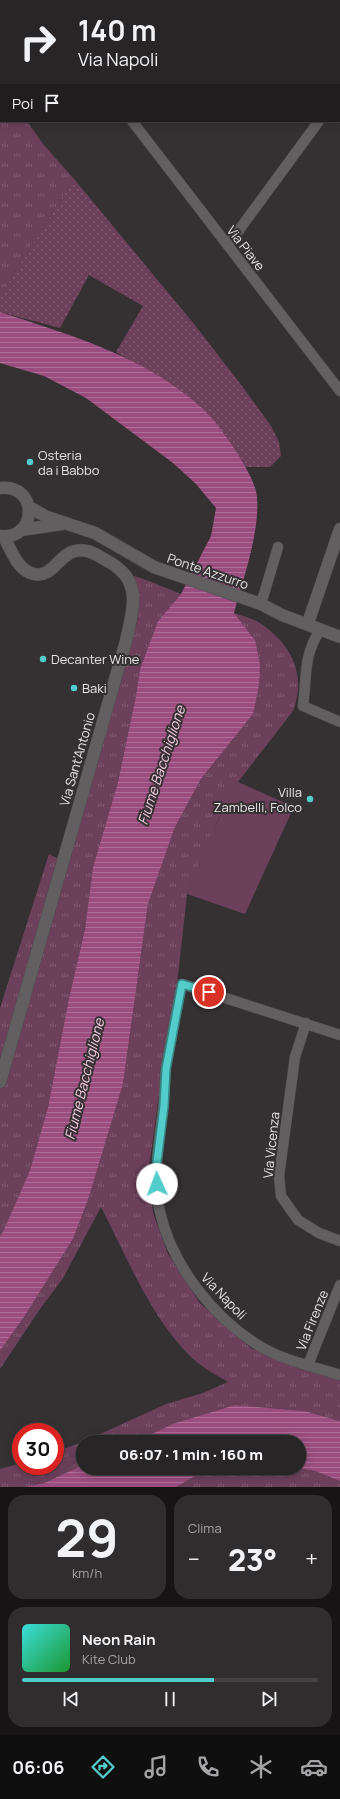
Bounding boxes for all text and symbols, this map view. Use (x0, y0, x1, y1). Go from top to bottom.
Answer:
text: 140 m (78, 11, 157, 49)
icon: right (12, 16, 64, 68)
text: Via Napoli (78, 47, 158, 71)
icon: arrive (41, 92, 63, 114)
text: Poi (12, 93, 33, 114)
street label: Via Piave (223, 222, 269, 274)
place label: Osteria da i Babbo (38, 446, 100, 479)
marker: Osteria da i Babbo (25, 457, 35, 467)
street label: Ponte Azzurro (165, 549, 251, 593)
place label: Decanter Wine (51, 650, 140, 668)
marker: Decanter Wine (38, 654, 48, 664)
place label: Baki (82, 679, 107, 697)
marker: Baki (69, 683, 79, 693)
water label: Fiume Bacchiglione (133, 702, 189, 827)
street label: Via Sant'Antonio (55, 710, 99, 808)
place label: Villa Zambelli, Folco (214, 783, 302, 816)
marker: Villa Zambelli, Folco (305, 794, 315, 804)
pin (192, 975, 226, 1009)
icon: arrive (198, 981, 220, 1003)
water label: Fiume Bacchiglione (60, 1016, 108, 1142)
street label: Via Vicenza (259, 1111, 283, 1179)
position arrow (136, 1163, 178, 1205)
street label: Via Napoli (197, 1269, 251, 1323)
street label: Via Firenze (292, 1287, 332, 1353)
speed limit sign: 30 (12, 1423, 64, 1475)
text: 06:07 · 1 min · 160 m (119, 1444, 263, 1465)
text: 29 (55, 1502, 119, 1573)
text: Clima (188, 1519, 222, 1537)
text: 23° (228, 1539, 277, 1580)
text: − (188, 1544, 200, 1574)
text: + (305, 1544, 318, 1574)
text: km/h (72, 1564, 102, 1582)
text: Neon Rain (82, 1629, 156, 1650)
text: Kite Club (82, 1650, 136, 1668)
icon: previous (60, 1688, 82, 1710)
icon: pause (159, 1688, 181, 1710)
icon: next (258, 1688, 280, 1710)
icon: directions (89, 1753, 117, 1781)
icon: music (142, 1753, 170, 1781)
icon: phone (194, 1753, 222, 1781)
icon: climate (247, 1753, 275, 1781)
icon: car (300, 1753, 328, 1781)
text: 06:06 (12, 1755, 65, 1779)

